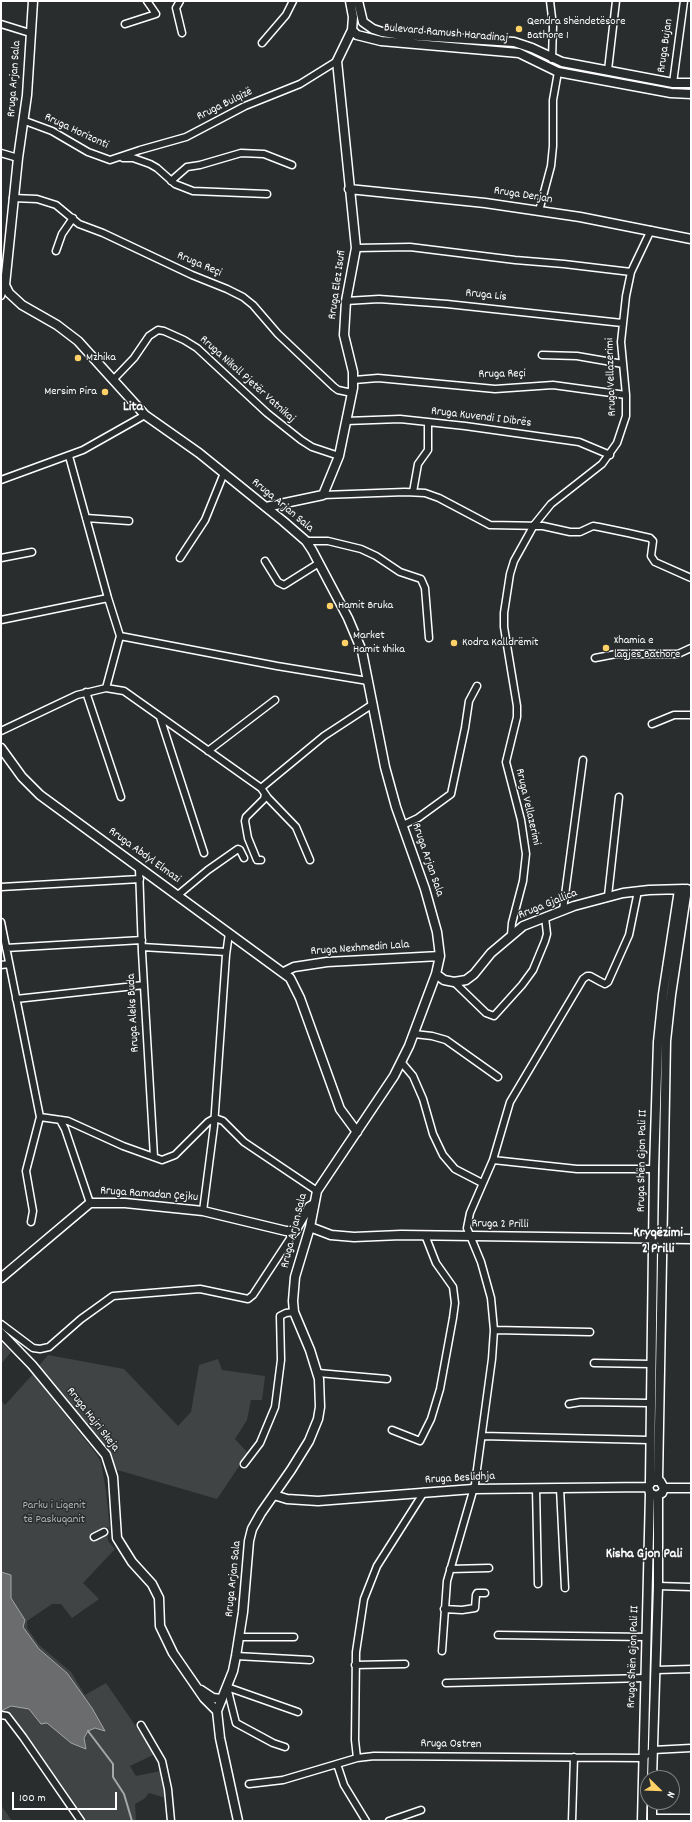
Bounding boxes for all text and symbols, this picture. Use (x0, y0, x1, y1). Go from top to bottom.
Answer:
place label: Qendra Shëndetësore Bathore 1 (527, 15, 625, 43)
street label: Rruga Bujan (655, 18, 677, 74)
street label: Bulevard Ramush Haradinaj (383, 21, 509, 47)
marker: Qendra Shëndetësore Bathore 1 (514, 24, 524, 34)
street label: Rruga Arjan Sala (5, 40, 25, 118)
street label: Rruga Bulqizë (195, 85, 255, 125)
street label: Rruga Horizonti (42, 111, 110, 153)
street label: Rruga Derjan (493, 184, 553, 208)
street label: Rruga Reçi (174, 249, 224, 281)
street label: Rruga Elez Isufi (326, 250, 350, 320)
street label: Rruga Lis (465, 287, 507, 305)
street label: Rruga Nikoll Pjetër Vatnikaj (196, 333, 298, 427)
street label: Rruga Vellazerimi (603, 338, 621, 416)
place label: Mzhika (86, 351, 116, 365)
marker: Mzhika (73, 353, 83, 363)
street label: Rruga Reçi (478, 367, 526, 383)
place label: Mersim Pira (44, 385, 97, 399)
marker: Mersim Pira (100, 387, 110, 397)
district label: Lita (123, 400, 143, 416)
street label: Rruga Kuvendi I Dibrës (430, 405, 532, 431)
street label: Rruga Arjan Sala (248, 476, 316, 536)
place label: Hamit Bruka (338, 599, 393, 613)
marker: Hamit Bruka (325, 601, 335, 611)
place label: Market Hamit Xhika (353, 629, 405, 657)
place label: Xhamia e lagjes Bathore (614, 634, 680, 662)
place label: Kodra Kalldrëmit (462, 636, 538, 650)
marker: Market Hamit Xhika (340, 638, 350, 648)
marker: Kodra Kalldrëmit (449, 638, 459, 648)
marker: Xhamia e lagjes Bathore (601, 643, 611, 653)
street label: Rruga Vellazerimi (511, 767, 543, 847)
street label: Rruga Arjan Sala (408, 821, 446, 899)
street label: Rruga Abdyl Elmazi (105, 825, 183, 887)
street label: Rruga Gjallica (516, 887, 580, 923)
street label: Rruga Nexhmedin Lala (310, 938, 410, 960)
street label: Rruga Aleks Buda (125, 973, 143, 1053)
street label: Rruga Shën Gjon Pali II (635, 1110, 651, 1212)
street label: Rruga Ramadan Çejku (100, 1184, 198, 1206)
street label: Rruga Arjan Sala (279, 1192, 311, 1270)
street label: Rruga 2 Prilli (471, 1217, 529, 1233)
district label: Kryqëzimi 2 Prilli (633, 1226, 683, 1258)
street label: Rruga Hajri Skeja (62, 1385, 122, 1455)
street label: Rruga Beslidhja (425, 1470, 495, 1488)
park label: Parku i Liqenit të Paskuqanit (22, 1499, 86, 1527)
street label: Rruga Arjan Sala (223, 1540, 245, 1618)
district label: Kisha Gjon Pali (606, 1547, 682, 1563)
street label: Rruga Shën Gjon Pali II (625, 1606, 643, 1708)
street label: Rruga Ostren (421, 1737, 481, 1753)
north arrow (640, 1770, 680, 1810)
scale bar (14, 1784, 119, 1810)
text: N (662, 1789, 679, 1800)
text: 100 m (19, 1790, 46, 1807)

